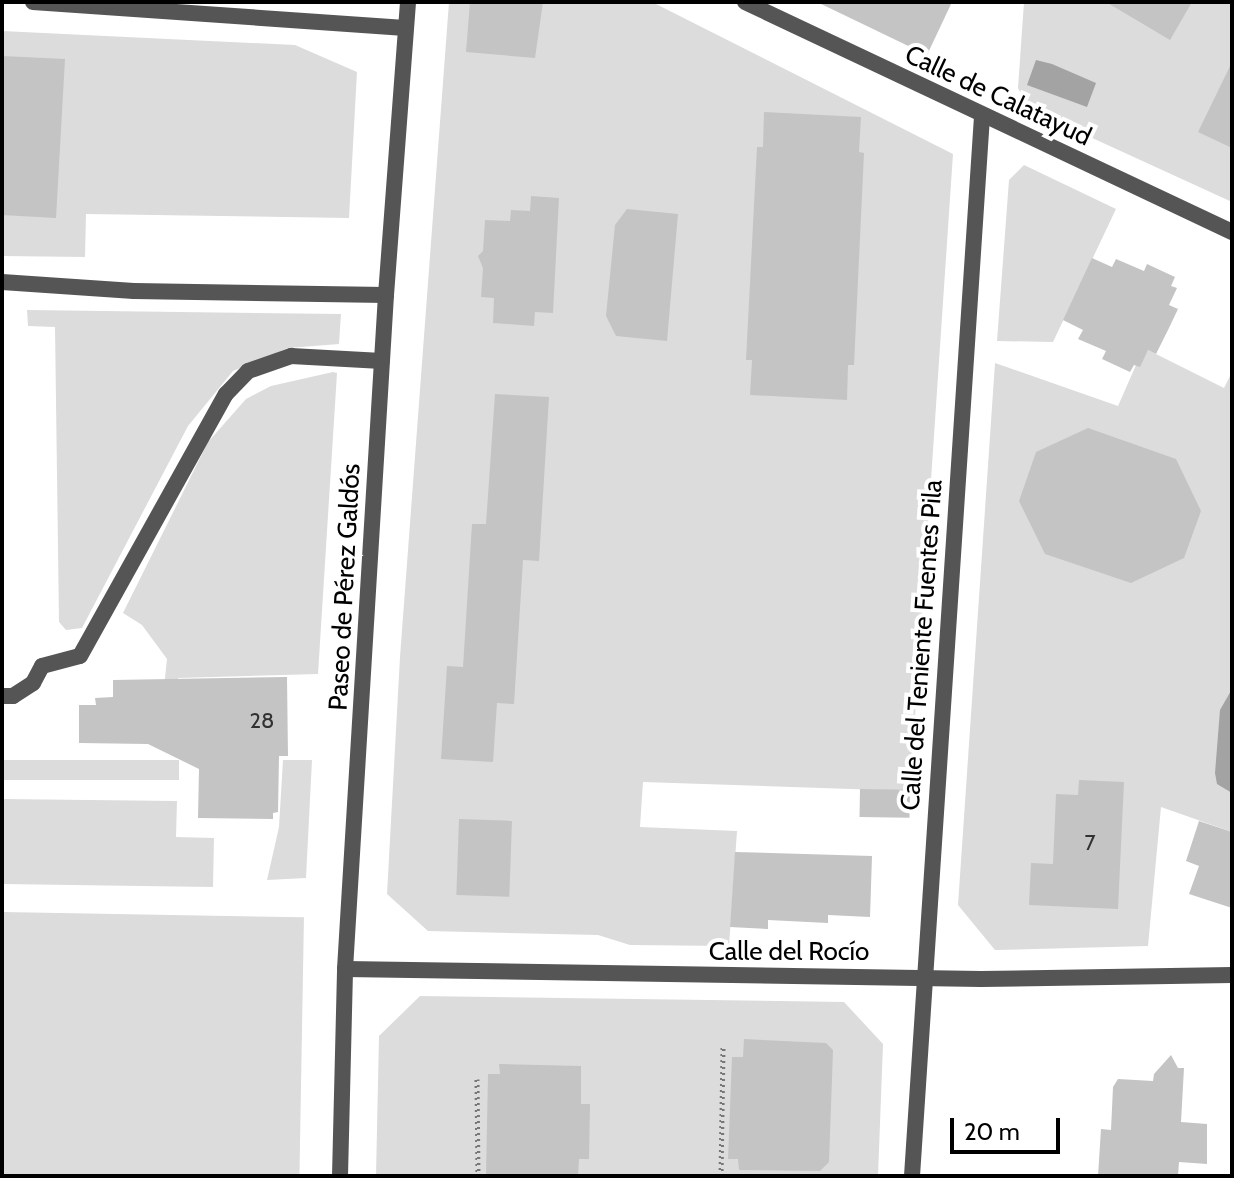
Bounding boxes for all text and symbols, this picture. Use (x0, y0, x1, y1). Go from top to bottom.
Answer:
street label: Calle de Calatayud (900, 39, 1096, 153)
street label: Paseo de Pérez Galdós (323, 463, 367, 711)
street label: Calle del Teniente Fuentes Pila (895, 479, 949, 811)
house number: 28 (250, 708, 274, 734)
house number: 7 (1084, 830, 1096, 856)
street label: Calle del Rocío (709, 936, 869, 968)
scale bar (954, 1102, 1064, 1152)
text: 20 m (964, 1117, 1020, 1146)

